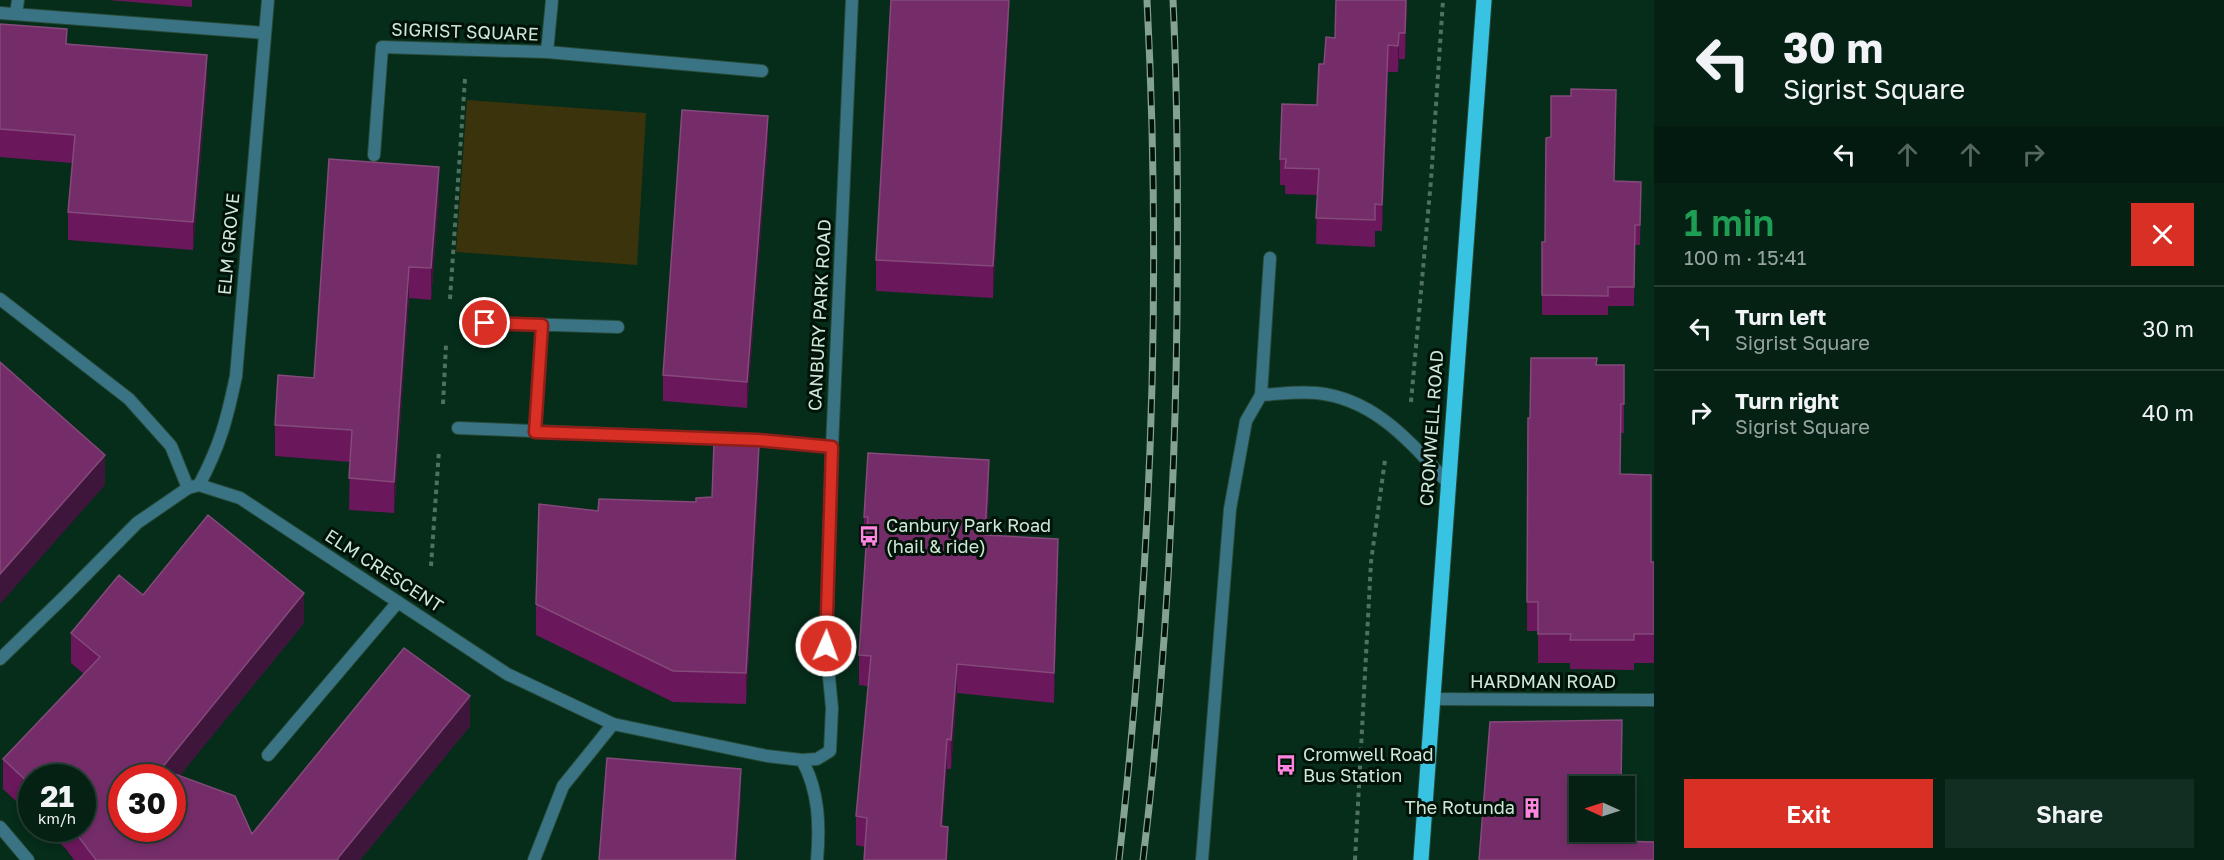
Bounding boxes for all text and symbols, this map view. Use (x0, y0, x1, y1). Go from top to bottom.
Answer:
street label: SIGRIST SQUARE (391, 17, 539, 45)
text: 30 m (1783, 22, 1883, 72)
icon: left (1684, 24, 1762, 102)
text: Sigrist Square (1783, 73, 1965, 105)
icon: left (1828, 138, 1861, 171)
icon: ahead (1891, 138, 1924, 171)
icon: ahead (1954, 138, 1987, 171)
icon: right (2017, 138, 2050, 171)
street label: ELM GROVE (213, 192, 243, 296)
text: 1 min (1684, 201, 1774, 244)
button: close (2131, 203, 2194, 266)
street label: CANBURY PARK ROAD (803, 219, 835, 411)
text: 100 m · 15:41 (1684, 245, 1806, 269)
pin (459, 297, 510, 348)
text: Turn left (1735, 303, 1826, 330)
icon: arrive (468, 306, 501, 339)
icon: left (1684, 312, 1717, 345)
text: 30 m (2143, 315, 2194, 342)
text: Sigrist Square (1735, 330, 1870, 354)
street label: CROMWELL ROAD (1415, 349, 1447, 507)
text: Turn right (1735, 387, 1839, 414)
icon: right (1684, 396, 1717, 429)
text: 40 m (2142, 399, 2194, 426)
text: Sigrist Square (1735, 414, 1870, 438)
place label: Canbury Park Road (hail & ride) (886, 514, 1051, 557)
street label: ELM CRESCENT (321, 524, 448, 616)
bus stop icon: Canbury Park Road (hail & ride) (857, 524, 881, 548)
position arrow (794, 614, 858, 678)
street label: HARDMAN ROAD (1470, 670, 1616, 692)
place label: Cromwell Road Bus Station (1303, 743, 1434, 786)
bus stop icon: Cromwell Road Bus Station (1274, 753, 1298, 777)
speed limit sign: 30 (108, 764, 186, 842)
north arrow (1569, 776, 1635, 842)
map controls (1569, 776, 1635, 842)
text: 21 (40, 778, 74, 814)
button: Exit (1684, 779, 1933, 848)
button: Share (1945, 779, 2194, 848)
place label: The Rotunda (1405, 796, 1515, 818)
building icon: The Rotunda (1520, 796, 1544, 820)
text: km/h (38, 809, 76, 827)

